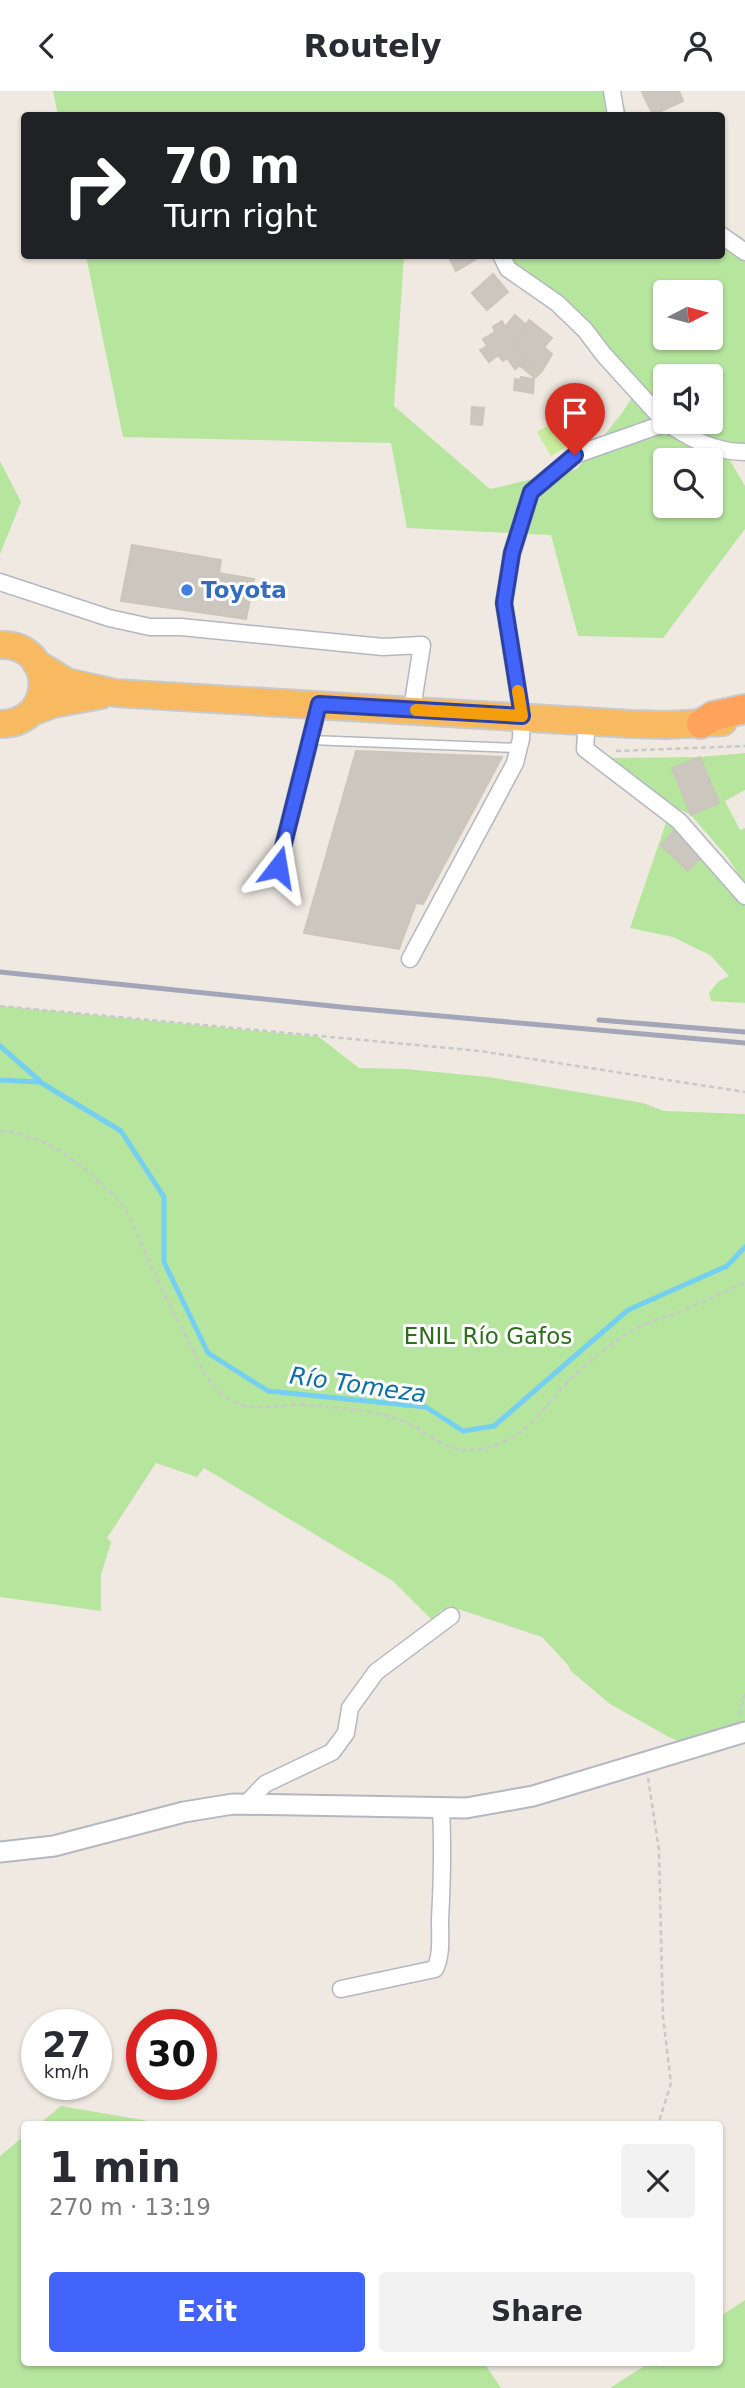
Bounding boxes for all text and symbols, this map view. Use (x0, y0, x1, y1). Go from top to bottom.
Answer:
icon: back (28, 27, 66, 65)
text: Routely (303, 27, 442, 65)
icon: person (679, 27, 717, 65)
text: 70 m (164, 138, 300, 195)
icon: right (49, 140, 140, 231)
text: Turn right (164, 197, 317, 235)
north arrow (653, 280, 723, 350)
map controls (653, 280, 723, 518)
button: sound (653, 364, 723, 434)
pin (545, 383, 605, 455)
icon: arrive (556, 394, 594, 432)
button: search (653, 448, 723, 518)
place label: Toyota (201, 577, 287, 603)
marker: Toyota (179, 582, 195, 598)
position arrow (241, 830, 315, 904)
park label: ENIL Río Gafos (404, 1323, 572, 1349)
water label: Río Tomeza (288, 1362, 428, 1408)
speed limit sign: 30 (126, 2009, 217, 2100)
text: 27 (42, 2025, 91, 2065)
text: km/h (44, 2061, 89, 2082)
text: 1 min (49, 2143, 181, 2192)
button: close (621, 2144, 695, 2218)
text: 270 m · 13:19 (49, 2194, 211, 2220)
button: Exit (49, 2272, 365, 2352)
button: Share (379, 2272, 695, 2352)

